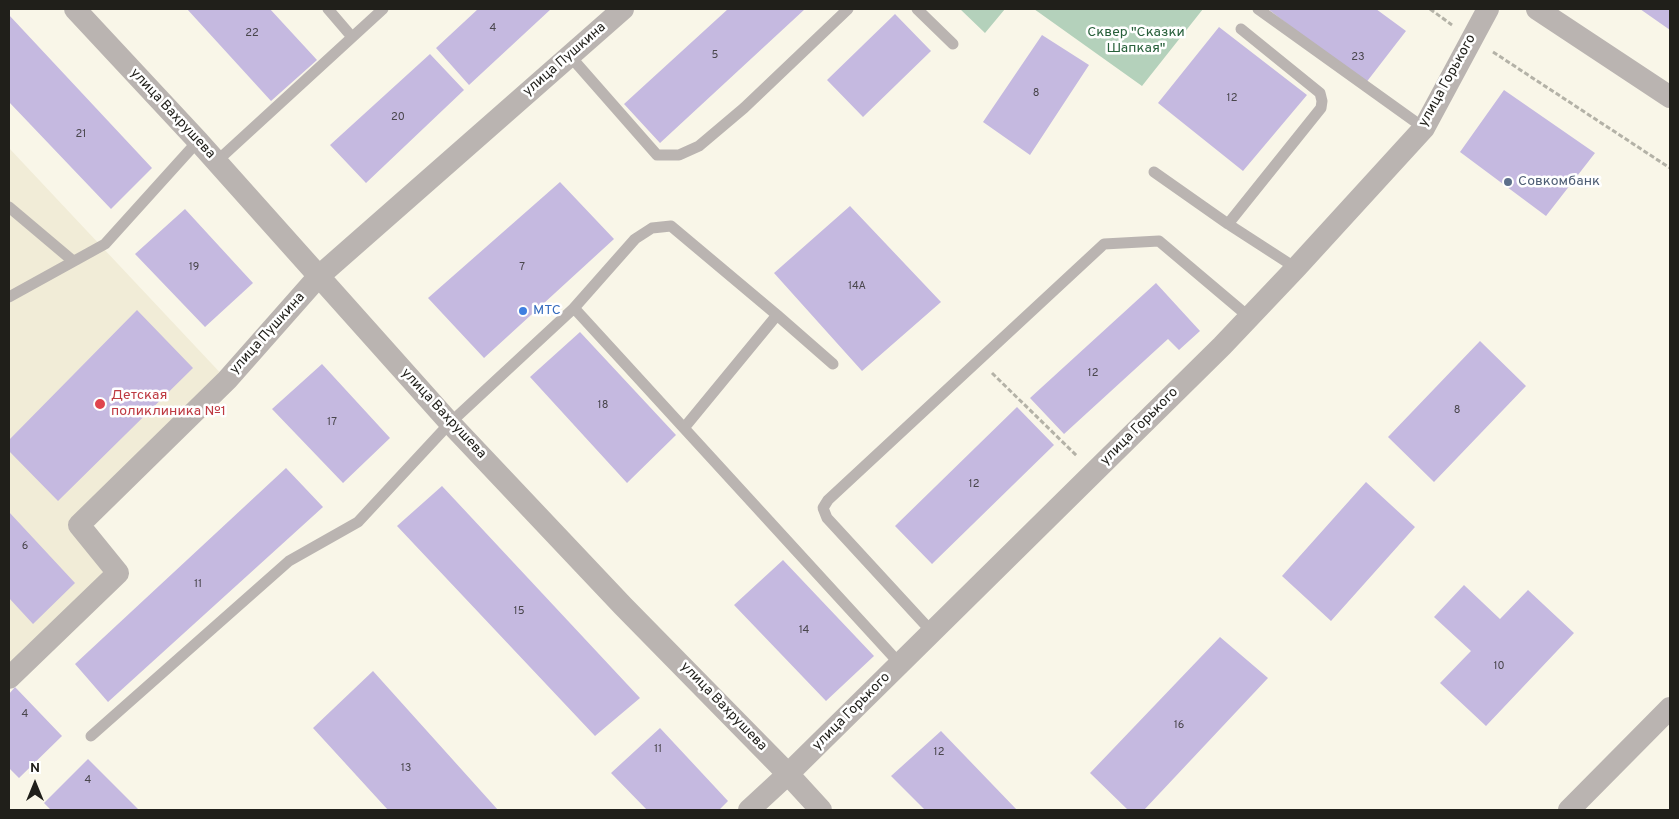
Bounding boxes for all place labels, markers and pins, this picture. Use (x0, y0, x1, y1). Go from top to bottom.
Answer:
place label: Совкомбанк (1518, 174, 1600, 190)
marker: Совкомбанк (1502, 176, 1514, 188)
place label: МТС (533, 303, 561, 319)
marker: МТС (517, 305, 529, 317)
place label: Детская поликлиника №1 (111, 388, 226, 421)
marker: Детская поликлиника №1 (93, 397, 107, 411)

